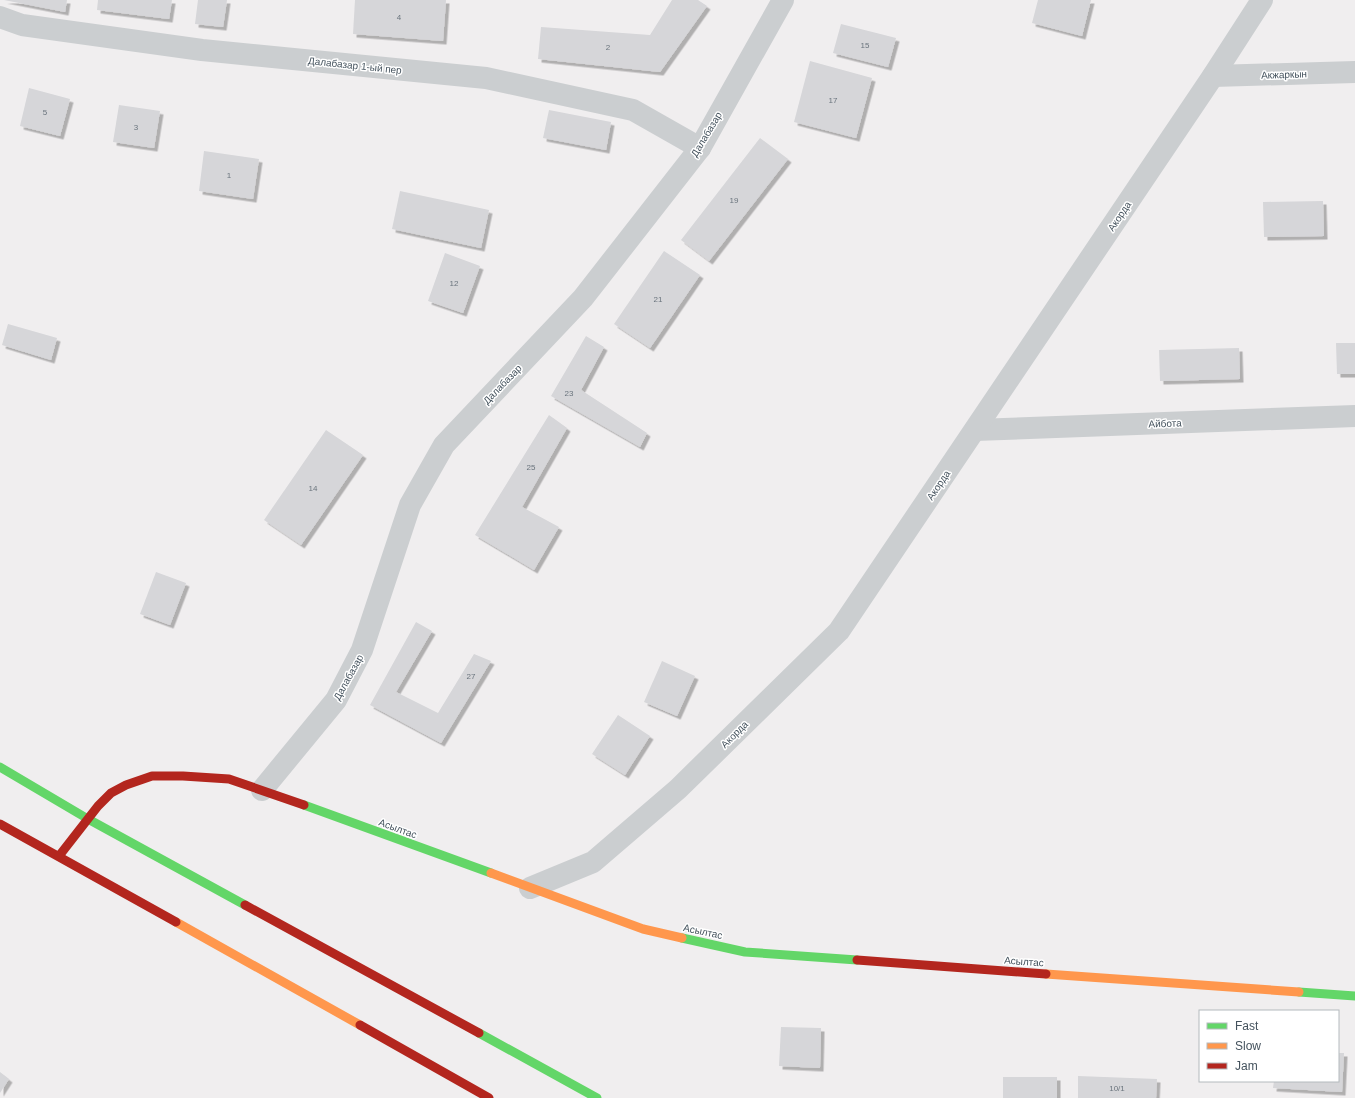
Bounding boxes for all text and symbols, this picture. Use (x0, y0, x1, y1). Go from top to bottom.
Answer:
house number: 4 (397, 13, 402, 22)
house number: 15 (861, 41, 870, 50)
house number: 2 (606, 43, 611, 52)
street label: Далабазар 1-ый пер (308, 55, 403, 76)
street label: Акжаркын (1261, 68, 1307, 81)
house number: 17 (829, 96, 838, 105)
house number: 5 (43, 108, 48, 117)
street label: Далабазар (689, 109, 724, 159)
house number: 3 (134, 123, 139, 132)
house number: 1 (227, 171, 232, 180)
house number: 19 (730, 196, 739, 205)
street label: Акорда (1106, 199, 1134, 233)
house number: 12 (450, 279, 459, 288)
house number: 21 (654, 295, 663, 304)
street label: Далабазар (481, 362, 524, 406)
house number: 23 (565, 389, 574, 398)
street label: Айбота (1148, 417, 1182, 430)
house number: 25 (527, 463, 536, 472)
street label: Акорда (925, 468, 953, 502)
house number: 14 (309, 484, 318, 493)
street label: Далабазар (331, 652, 366, 702)
house number: 27 (467, 672, 476, 681)
street label: Акорда (719, 718, 750, 750)
street label: Асылтас (377, 817, 418, 840)
street label: Асылтас (682, 922, 723, 941)
street label: Асылтас (1004, 955, 1044, 968)
legend (1199, 1010, 1339, 1082)
text: Fast (1235, 1019, 1259, 1033)
text: Slow (1235, 1039, 1261, 1053)
text: Jam (1235, 1059, 1258, 1073)
house number: 10/1 (1109, 1084, 1125, 1093)

